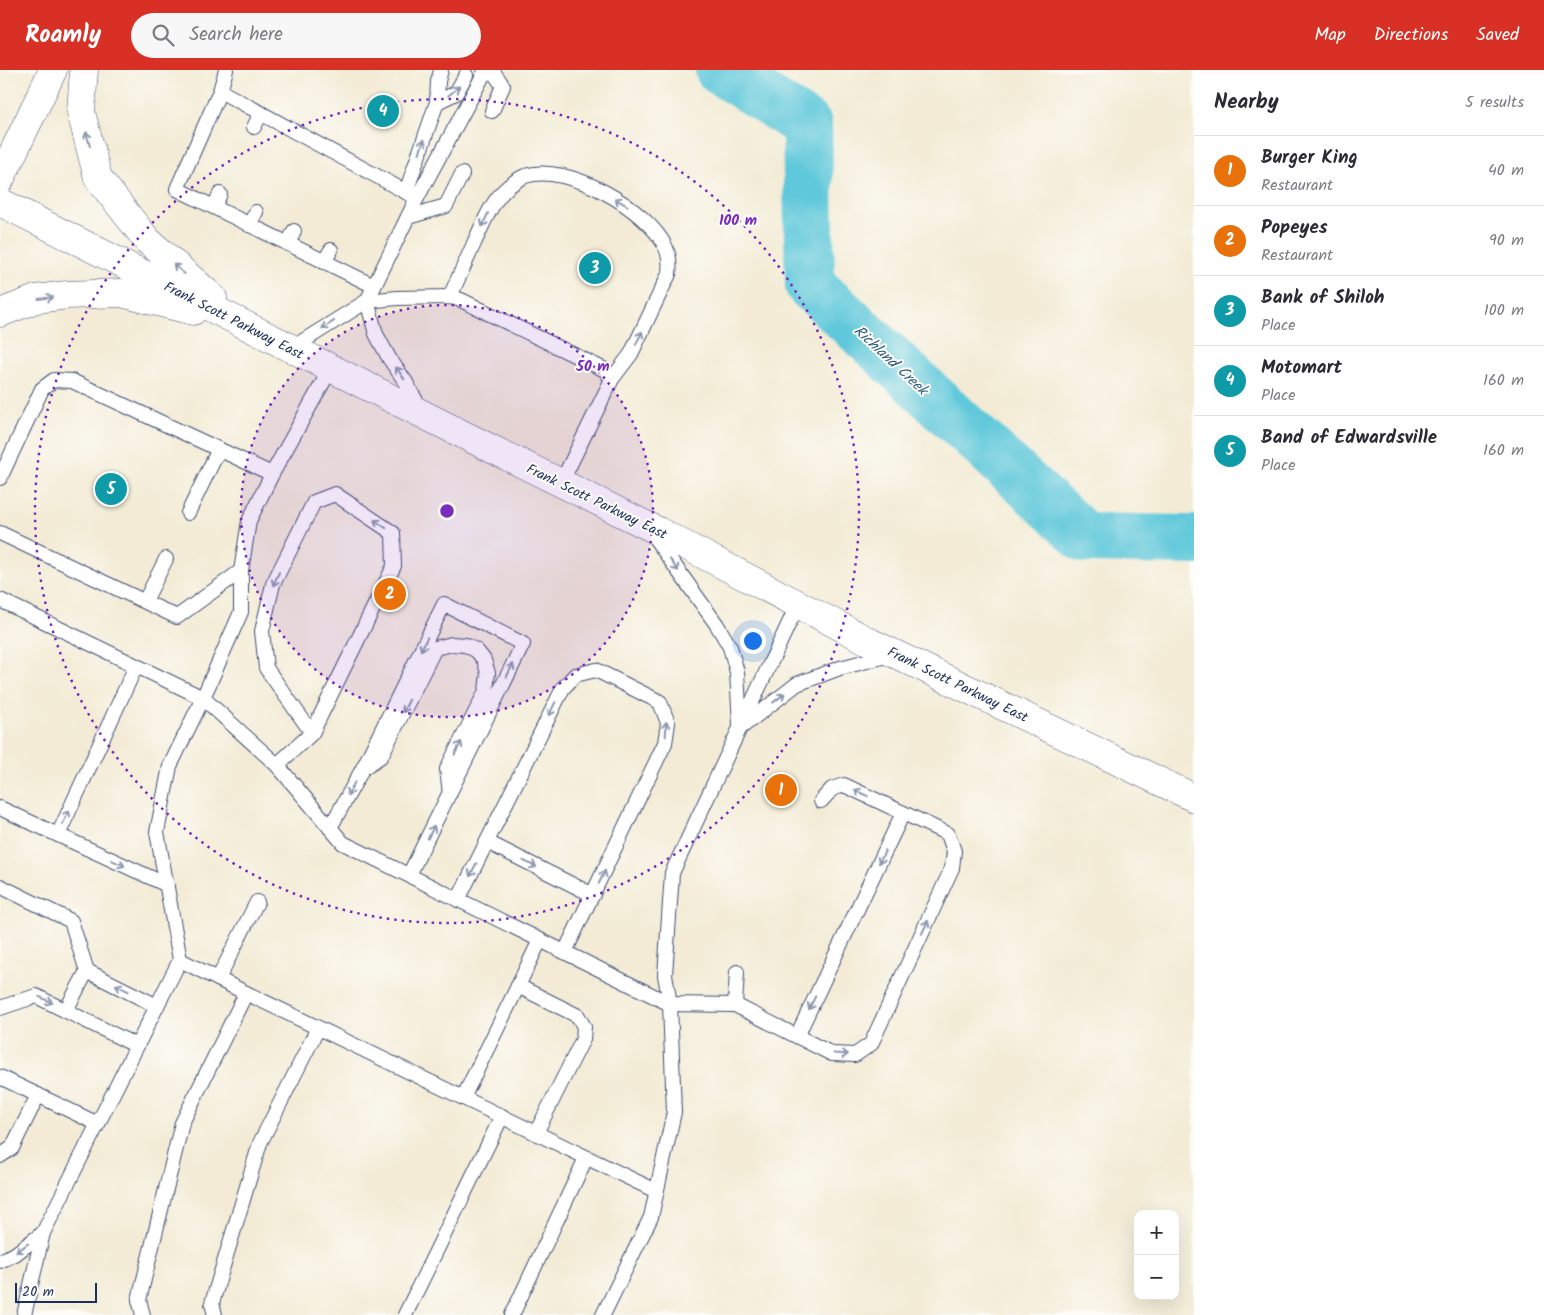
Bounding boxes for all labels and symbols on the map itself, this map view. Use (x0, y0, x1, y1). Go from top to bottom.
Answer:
one-way arrow (448, 86, 461, 97)
pin: 4 (367, 92, 399, 130)
one-way arrow (83, 131, 92, 147)
one-way arrow (418, 139, 427, 154)
one-way arrow (614, 197, 628, 207)
text: 100 m (719, 209, 757, 233)
one-way arrow (480, 212, 489, 227)
pin: 3 (579, 249, 611, 287)
one-way arrow (173, 263, 186, 274)
street label: Frank Scott Parkway East (160, 276, 308, 366)
one-way arrow (38, 292, 54, 302)
one-way arrow (321, 319, 335, 330)
water label: Richland Creek (848, 320, 934, 403)
one-way arrow (635, 331, 644, 346)
text: 50 m (575, 355, 610, 379)
one-way arrow (395, 367, 405, 381)
street label: Frank Scott Parkway East (522, 458, 671, 546)
pin: 5 (95, 470, 127, 508)
centre of rings (438, 502, 456, 520)
one-way arrow (373, 519, 387, 529)
one-way arrow (669, 558, 679, 572)
one-way arrow (270, 571, 280, 586)
pin: 2 (374, 575, 406, 613)
your location (740, 628, 766, 654)
one-way arrow (419, 636, 428, 651)
street label: Frank Scott Parkway East (883, 641, 1032, 729)
one-way arrow (505, 663, 515, 678)
one-way arrow (772, 692, 785, 703)
one-way arrow (401, 699, 411, 714)
one-way arrow (547, 701, 557, 716)
one-way arrow (662, 721, 671, 737)
one-way arrow (453, 740, 463, 755)
pin: 1 (765, 771, 797, 809)
one-way arrow (346, 781, 355, 796)
one-way arrow (854, 787, 869, 797)
one-way arrow (62, 810, 72, 825)
one-way arrow (427, 825, 436, 840)
one-way arrow (877, 849, 886, 864)
one-way arrow (110, 858, 125, 868)
one-way arrow (522, 860, 537, 869)
one-way arrow (467, 863, 477, 878)
one-way arrow (597, 870, 607, 885)
one-way arrow (921, 919, 931, 934)
one-way arrow (115, 983, 130, 992)
one-way arrow (807, 995, 817, 1010)
one-way arrow (38, 996, 53, 1005)
one-way arrow (833, 1049, 849, 1059)
one-way arrow (16, 1243, 29, 1254)
scale bar (15, 1280, 98, 1303)

